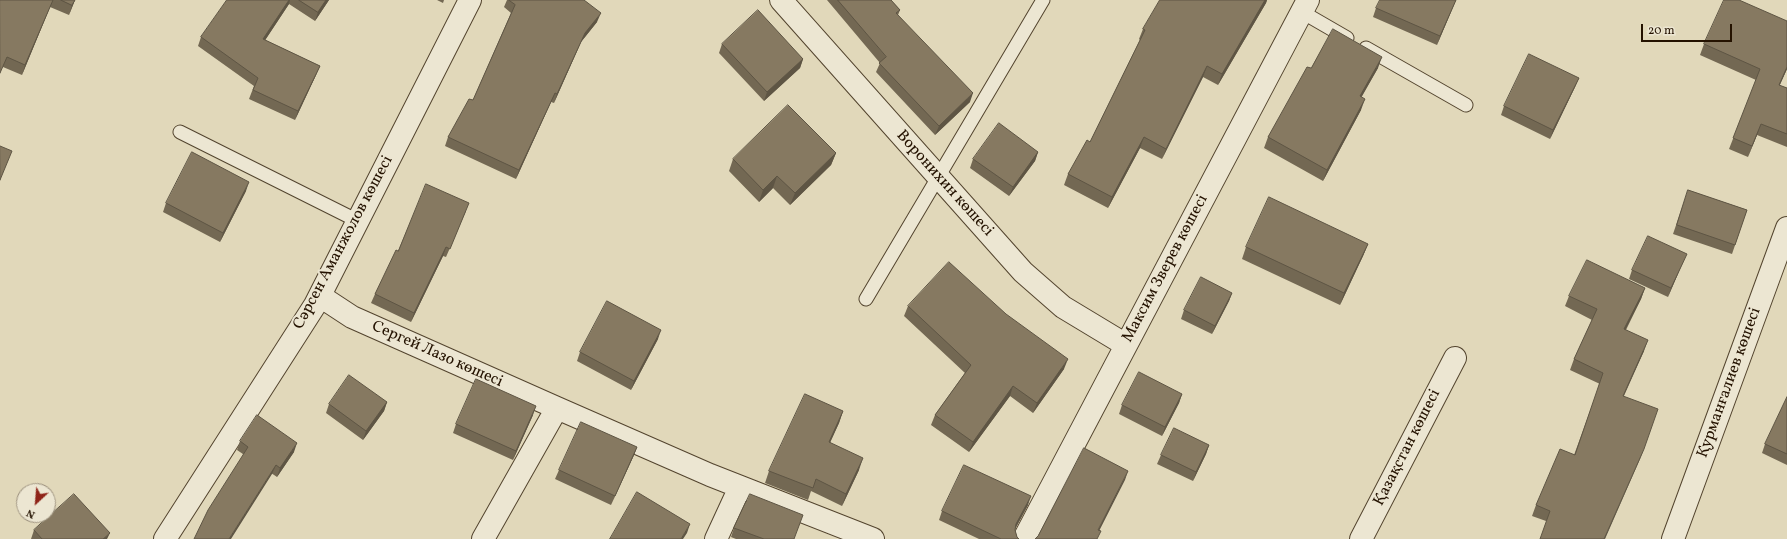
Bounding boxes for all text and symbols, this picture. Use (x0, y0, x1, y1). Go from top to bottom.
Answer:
scale bar (1643, 16, 1734, 42)
text: 20 m (1648, 23, 1675, 39)
street label: Воронихин көшесі (891, 127, 997, 241)
street label: Сәрсен Аманжолов көшесі (290, 153, 398, 333)
street label: Максим Зверев көшесі (1119, 192, 1213, 346)
street label: Қурманғалиев көшесі (1694, 305, 1766, 461)
street label: Сергей Лазо көшесі (368, 317, 506, 393)
street label: Қазақстан көшесі (1370, 386, 1446, 510)
north arrow (16, 483, 56, 523)
text: N (24, 505, 38, 522)

